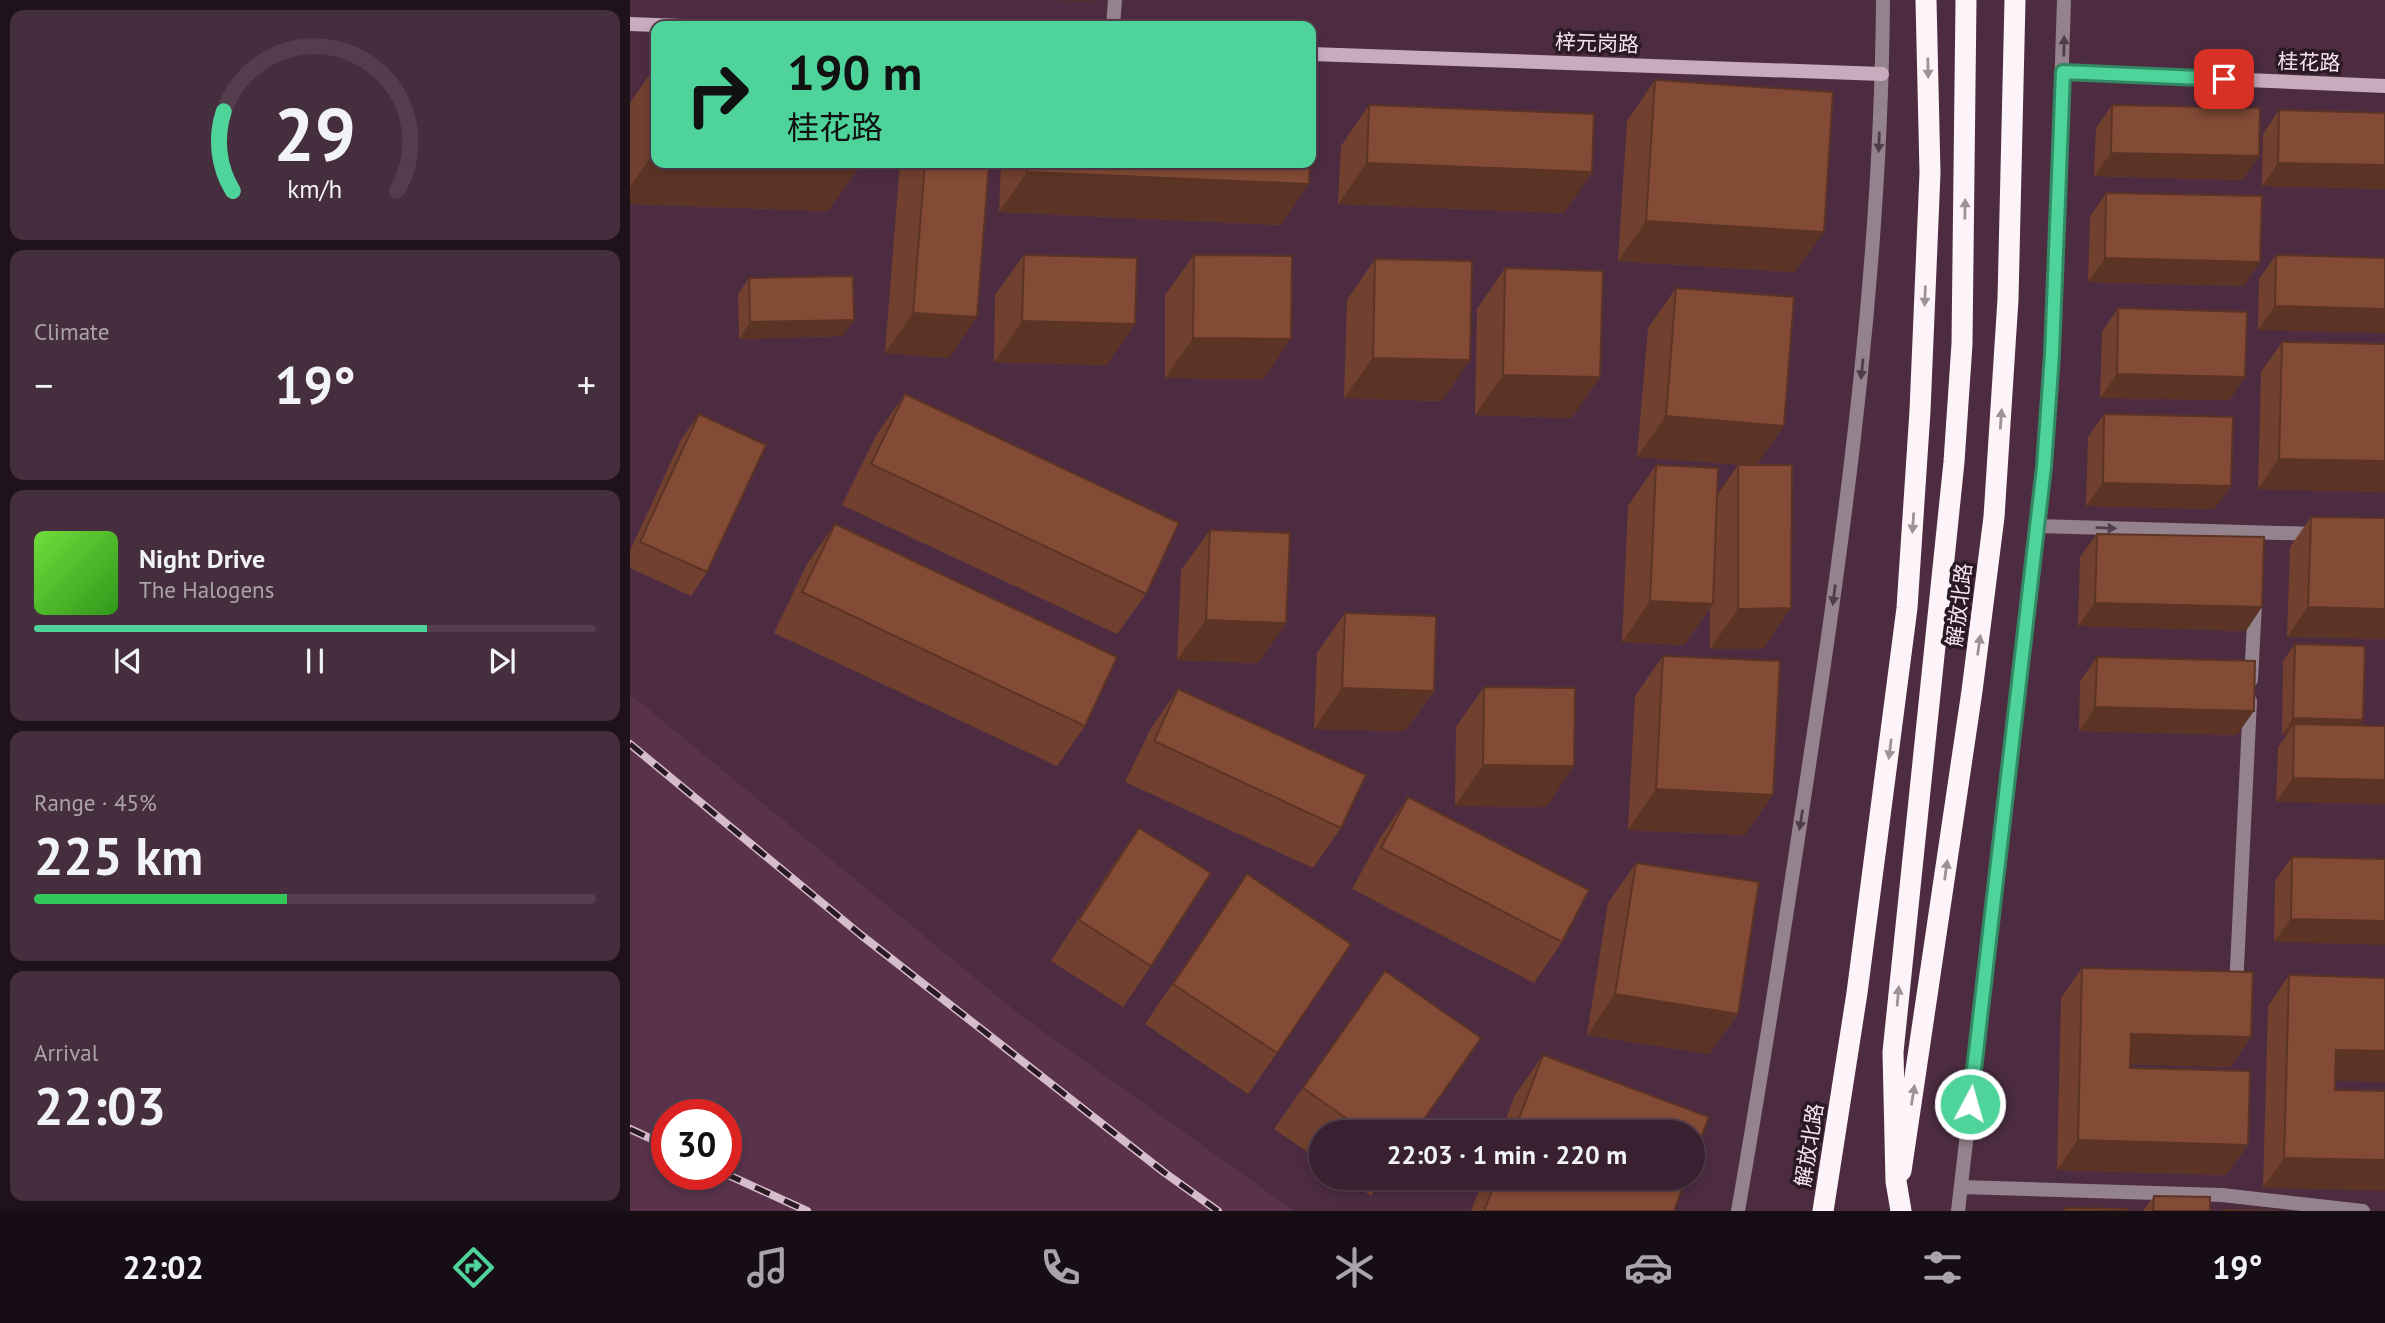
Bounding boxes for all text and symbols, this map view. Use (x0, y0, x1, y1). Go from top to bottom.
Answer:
street label: 梓元岗路 (1555, 28, 1639, 58)
one-way arrow (2058, 34, 2069, 56)
text: 190 m (787, 40, 922, 104)
street label: 桂花路 (2277, 47, 2341, 77)
icon: right (672, 49, 763, 140)
pin (2194, 49, 2254, 109)
one-way arrow (1922, 57, 1934, 79)
icon: arrive (2205, 60, 2243, 98)
text: 29 (274, 87, 356, 181)
text: 桂花路 (787, 106, 883, 148)
one-way arrow (1874, 131, 1885, 153)
text: km/h (288, 173, 342, 205)
one-way arrow (1959, 197, 1971, 219)
one-way arrow (1920, 285, 1931, 307)
text: Climate (34, 317, 109, 346)
text: 19° (274, 351, 356, 418)
one-way arrow (1857, 358, 1868, 380)
text: − (34, 360, 53, 409)
text: + (577, 360, 596, 409)
one-way arrow (1996, 407, 2007, 429)
one-way arrow (1908, 512, 1919, 534)
one-way arrow (2096, 522, 2118, 533)
text: Night Drive (139, 542, 265, 575)
street label: 解放北路 (1940, 562, 1978, 648)
text: The Halogens (139, 575, 274, 604)
one-way arrow (1828, 584, 1839, 606)
one-way arrow (1974, 634, 1985, 656)
icon: previous (109, 642, 147, 680)
icon: pause (296, 642, 334, 680)
icon: next (483, 642, 521, 680)
one-way arrow (1884, 738, 1895, 760)
text: Range · 45% (34, 788, 157, 817)
one-way arrow (1795, 809, 1806, 831)
text: 225 km (34, 822, 203, 889)
one-way arrow (1941, 859, 1952, 881)
one-way arrow (1893, 985, 1904, 1007)
text: Arrival (34, 1038, 98, 1067)
position arrow (1933, 1067, 2007, 1141)
text: 22:03 (34, 1072, 166, 1139)
one-way arrow (1908, 1084, 1919, 1106)
speed limit sign: 30 (651, 1099, 742, 1190)
street label: 解放北路 (1789, 1101, 1829, 1189)
text: 22:03 · 1 min · 220 m (1387, 1138, 1627, 1171)
icon: directions (449, 1243, 498, 1292)
icon: music (743, 1243, 792, 1292)
icon: phone (1036, 1243, 1085, 1292)
icon: climate (1330, 1243, 1379, 1292)
icon: car (1624, 1243, 1673, 1292)
icon: filters (1918, 1243, 1967, 1292)
text: 22:02 (122, 1246, 204, 1288)
text: 19° (2212, 1246, 2263, 1288)

